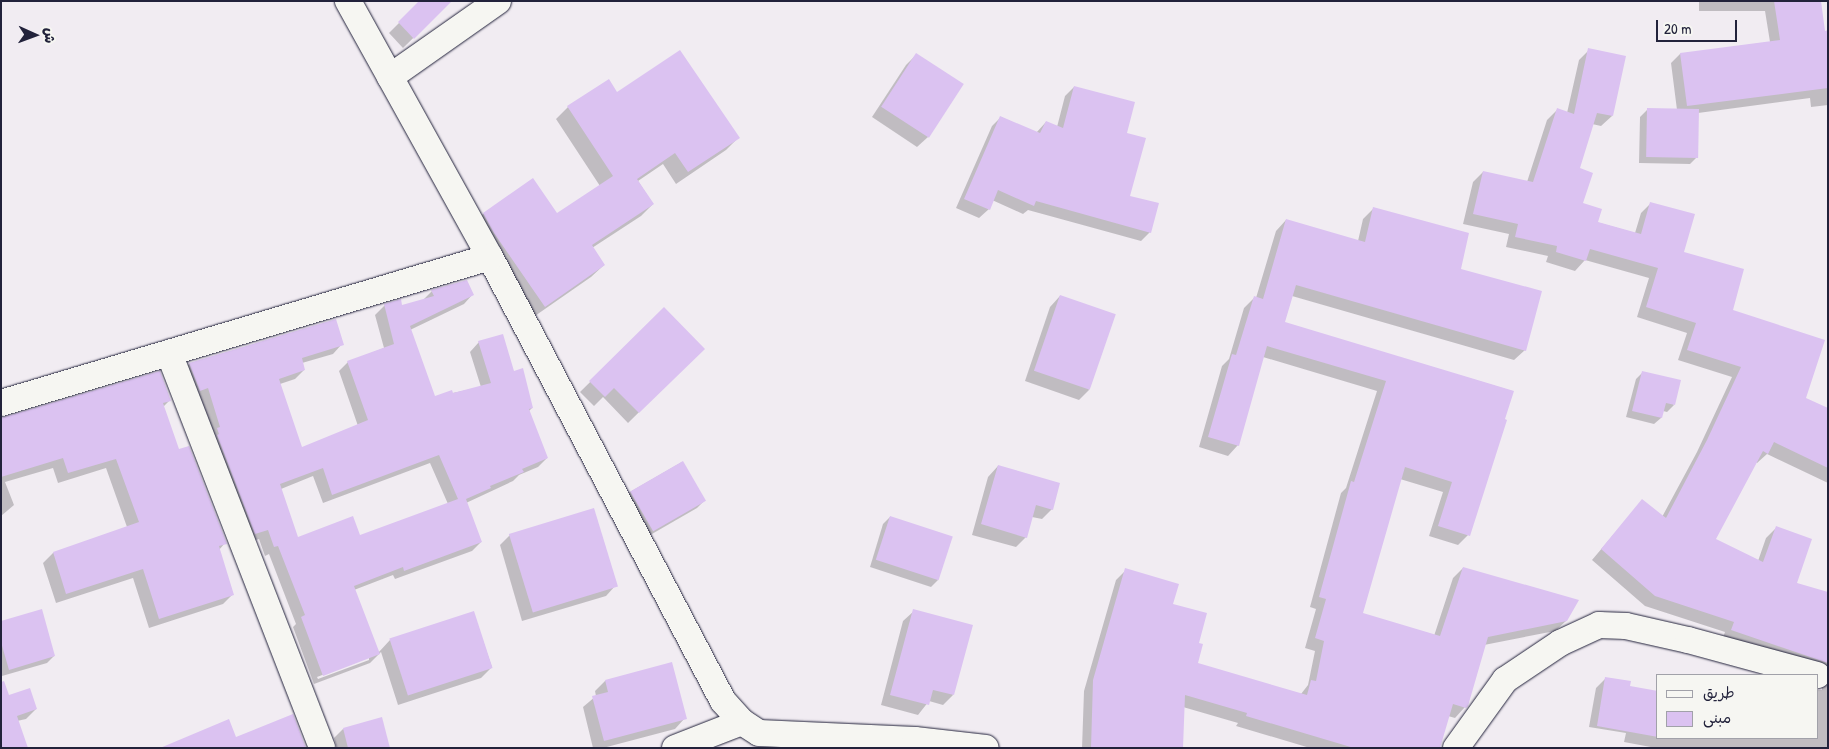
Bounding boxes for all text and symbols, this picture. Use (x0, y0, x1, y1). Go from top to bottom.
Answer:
north arrow (10, 10, 60, 60)
scale bar (1659, 10, 1740, 42)
text: 20 m (1664, 18, 1691, 39)
text: ش (41, 28, 60, 44)
legend (1656, 674, 1819, 739)
text: طريق (1703, 682, 1735, 703)
text: مبنى (1703, 707, 1731, 728)

